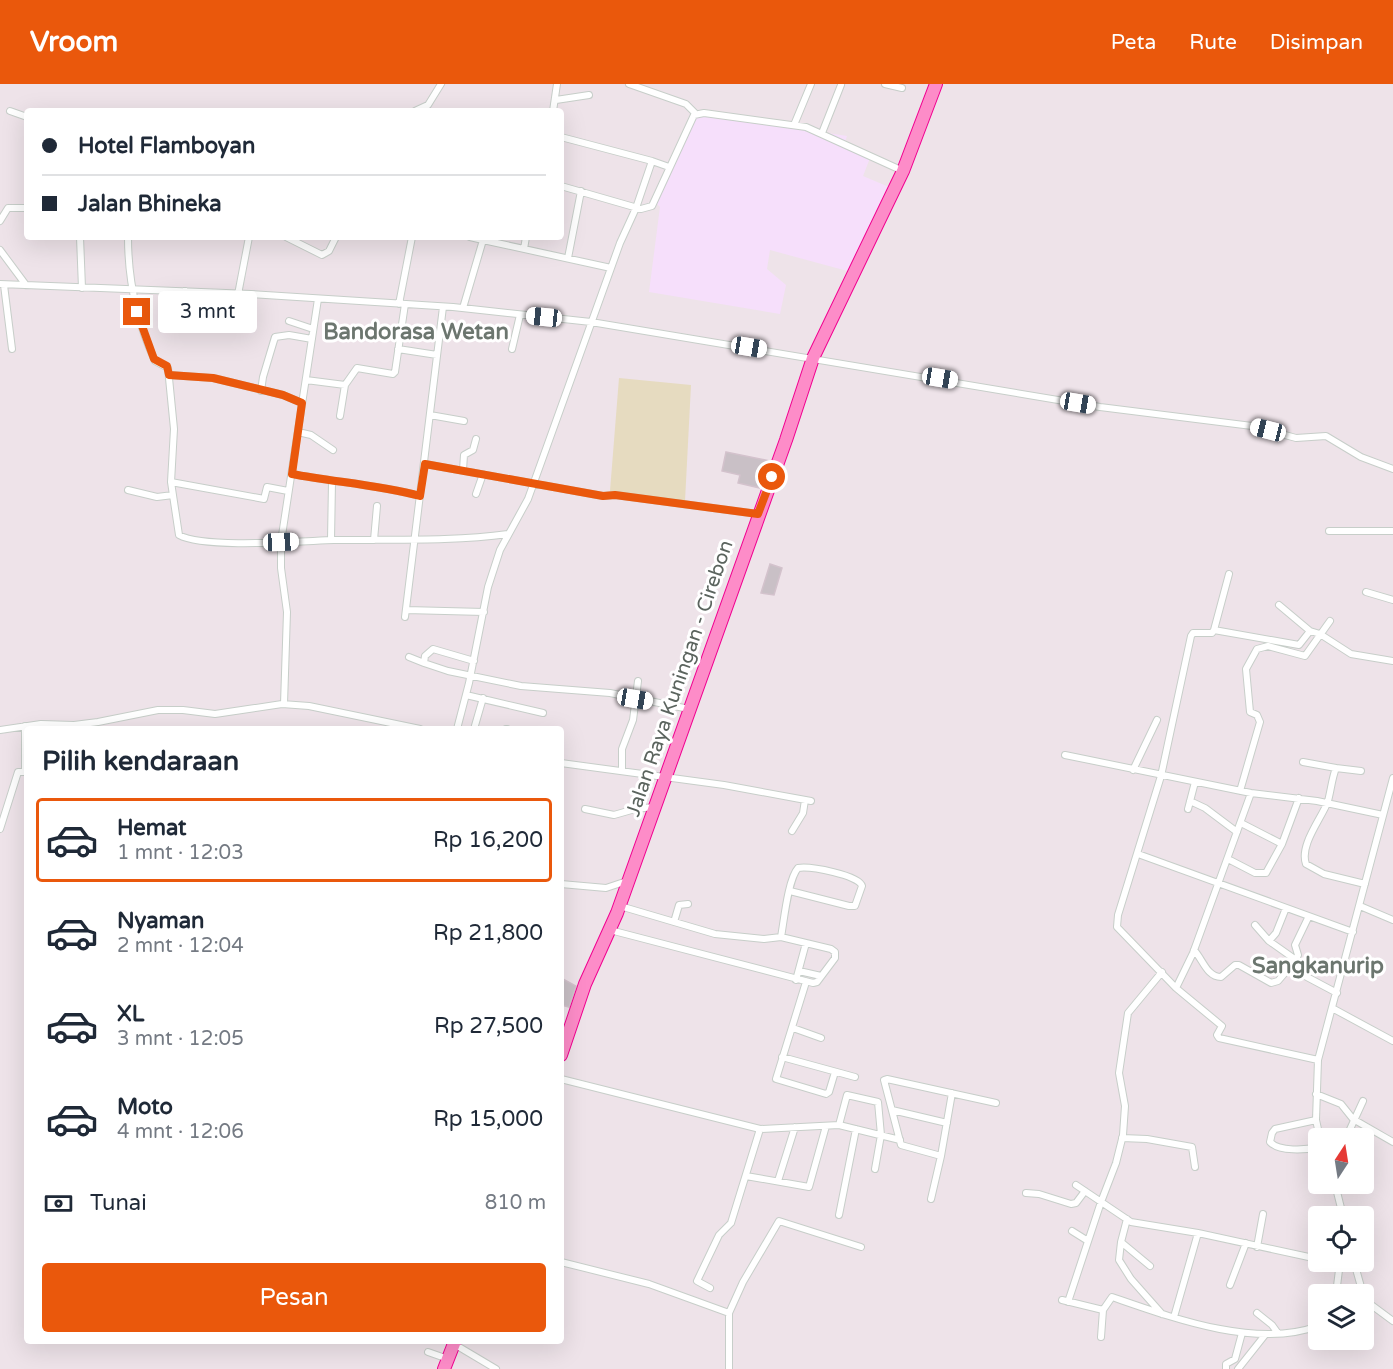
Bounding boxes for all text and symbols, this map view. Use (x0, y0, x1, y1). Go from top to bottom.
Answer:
text: Vroom (30, 25, 118, 59)
text: Peta (1111, 30, 1156, 55)
text: Rute (1189, 30, 1237, 55)
text: Disimpan (1270, 30, 1363, 55)
text: Hotel Flamboyan (78, 133, 255, 159)
text: Jalan Bhineka (78, 191, 222, 217)
callout: 3 mnt (158, 291, 257, 333)
route end (123, 298, 150, 325)
text: 3 mnt (180, 300, 235, 324)
car (525, 306, 563, 328)
district label: Bandorasa Wetan (323, 319, 509, 345)
car (730, 335, 768, 359)
car (921, 366, 959, 390)
car (1059, 391, 1097, 415)
car (1248, 417, 1288, 443)
route start (758, 463, 785, 490)
car (263, 532, 299, 552)
street label: Jalan Raya Kuningan - Cirebon (621, 537, 739, 820)
car (616, 687, 654, 711)
text: Pilih kendaraan (42, 745, 239, 778)
icon: car (45, 813, 99, 867)
text: Hemat (117, 815, 186, 841)
text: Rp 16,200 (433, 827, 543, 853)
text: 1 mnt · 12:03 (117, 841, 244, 865)
icon: car (45, 906, 99, 960)
text: Nyaman (117, 908, 204, 934)
text: Rp 21,800 (433, 920, 543, 946)
text: 2 mnt · 12:04 (117, 934, 244, 958)
district label: Sangkanurip (1252, 953, 1384, 979)
icon: car (45, 999, 99, 1053)
text: XL (117, 1001, 144, 1027)
text: Rp 27,500 (434, 1013, 543, 1039)
text: 3 mnt · 12:05 (117, 1027, 244, 1051)
icon: car (45, 1092, 99, 1146)
text: Moto (117, 1094, 173, 1120)
text: Rp 15,000 (433, 1106, 543, 1132)
text: 4 mnt · 12:06 (117, 1120, 244, 1144)
north arrow (1308, 1128, 1374, 1194)
map controls (1308, 1128, 1374, 1350)
icon: cash (42, 1187, 75, 1220)
text: Tunai (90, 1190, 147, 1216)
text: 810 m (485, 1191, 546, 1215)
button: locate (1308, 1206, 1374, 1272)
button: Pesan (42, 1263, 546, 1332)
button: layers (1308, 1284, 1374, 1350)

